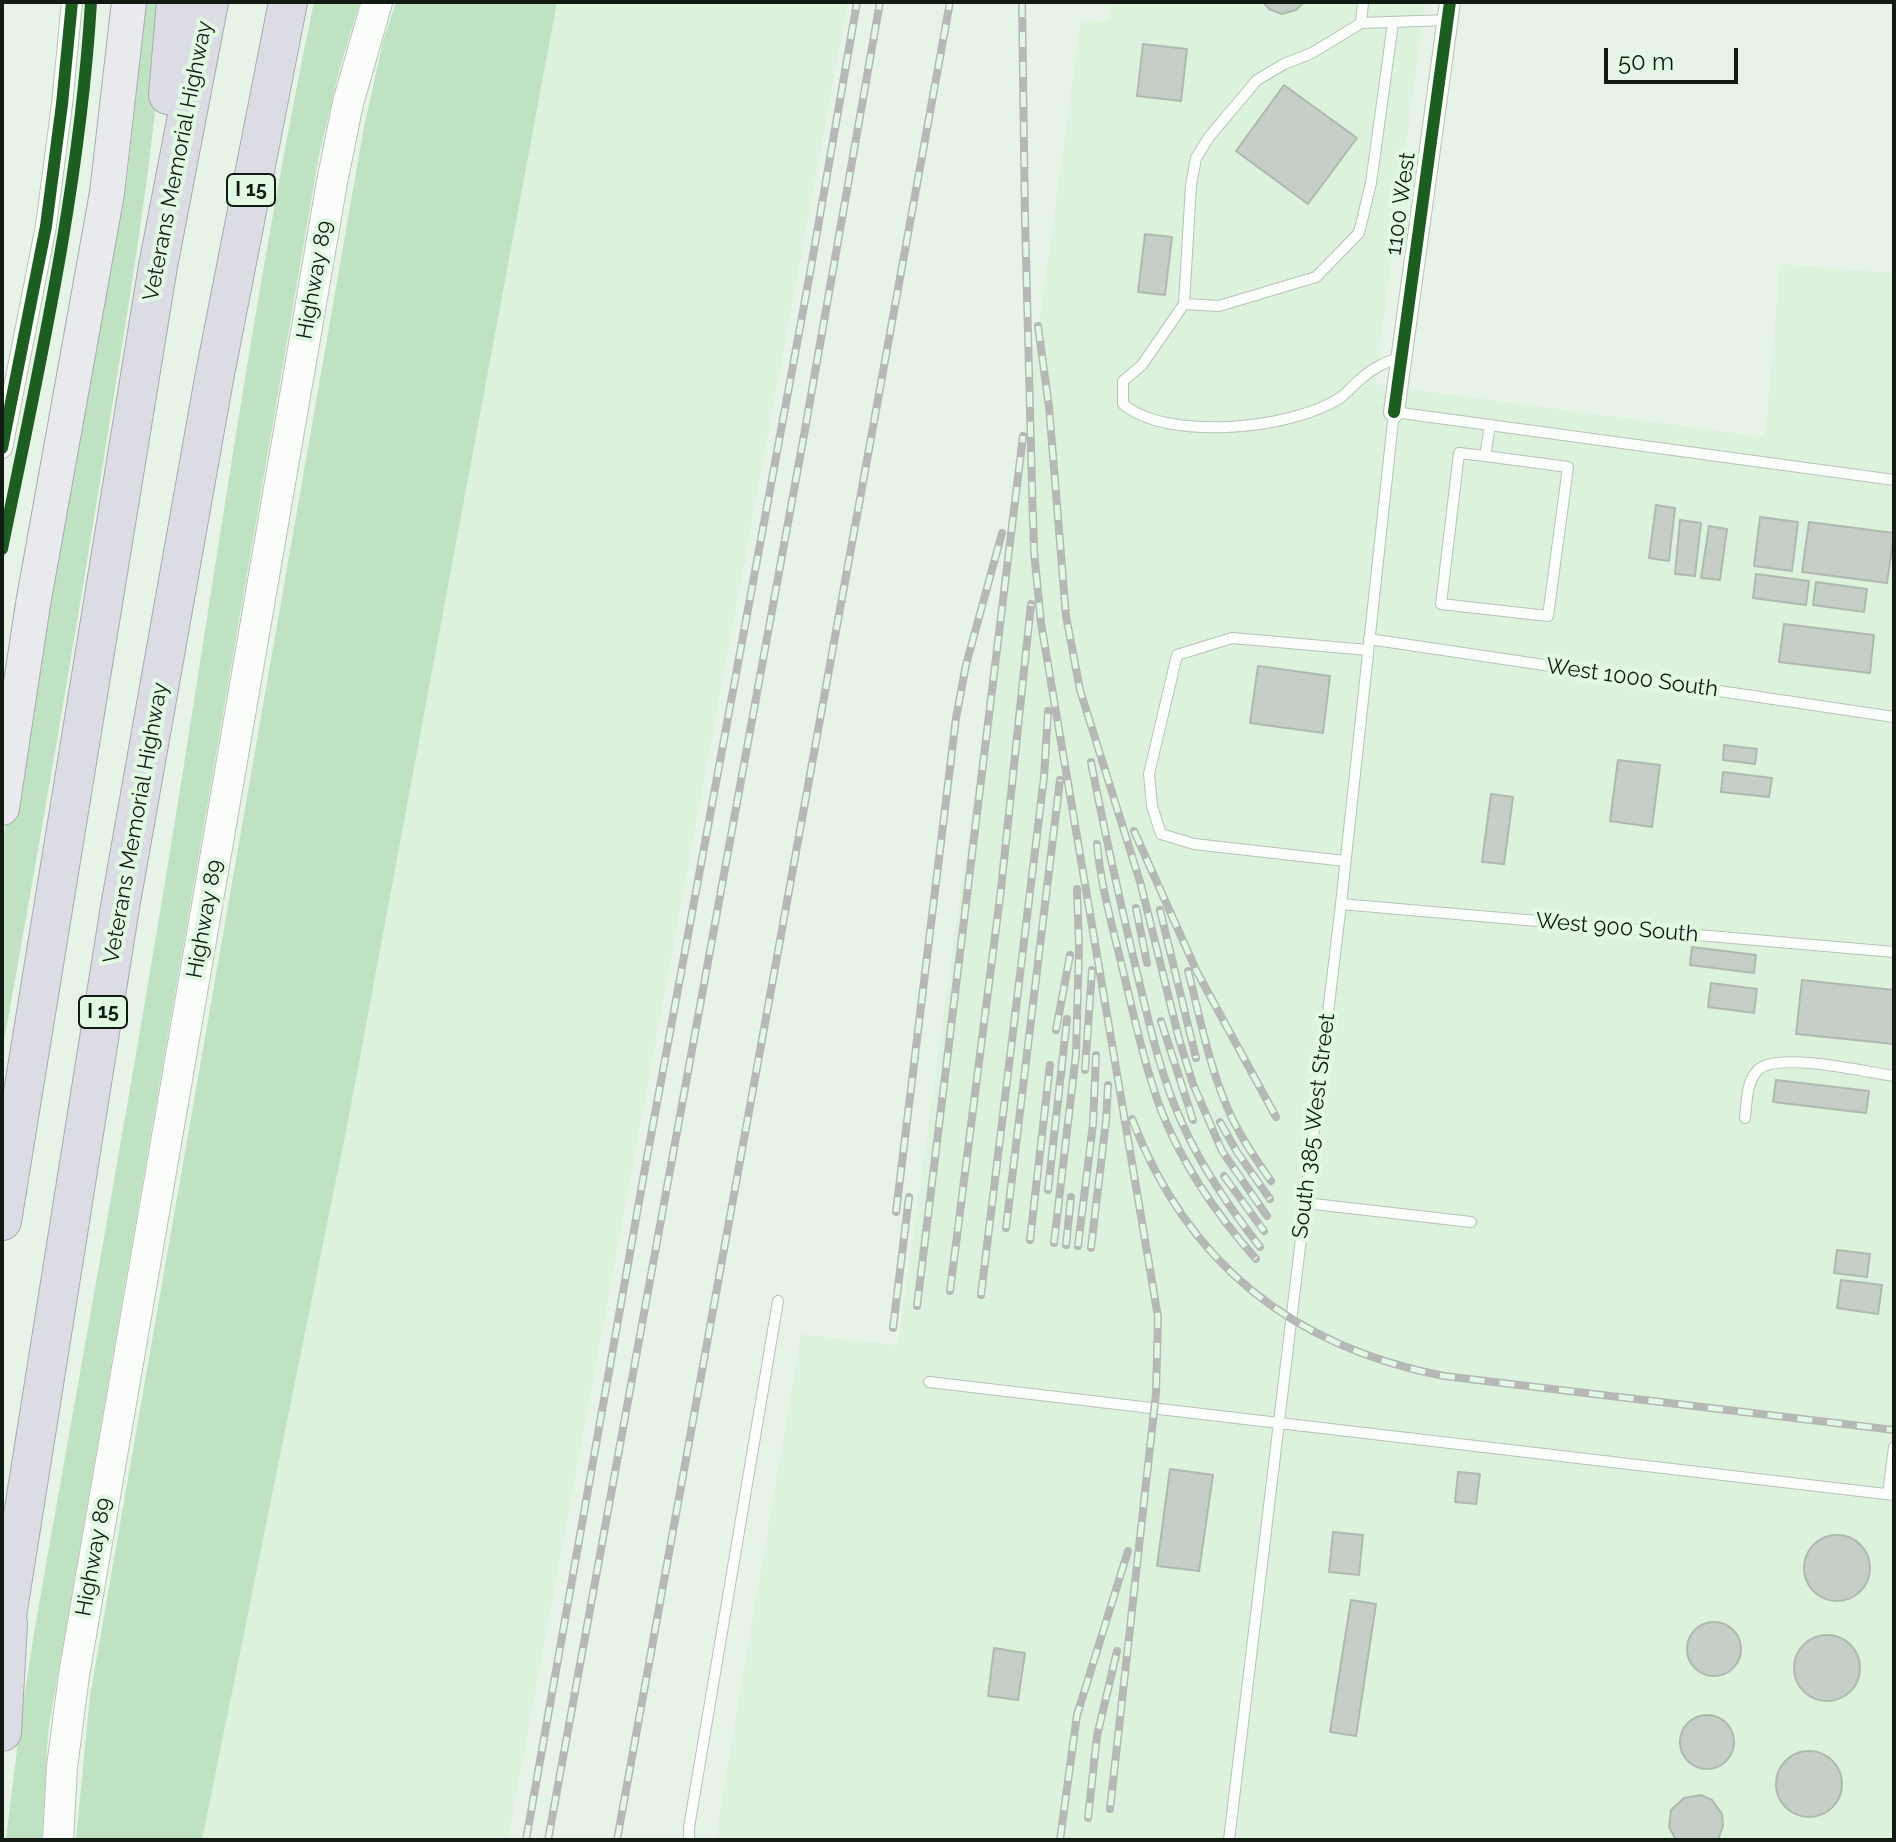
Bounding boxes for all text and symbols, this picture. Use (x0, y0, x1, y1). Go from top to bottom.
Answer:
street label: Veterans Memorial Highway (138, 19, 218, 303)
scale bar (1608, 32, 1742, 82)
text: 50 m (1618, 47, 1674, 76)
street label: 1100 West (1381, 151, 1421, 257)
road number: I 15 (227, 174, 275, 206)
street label: Highway 89 (292, 219, 338, 341)
street label: West 1000 South (1544, 653, 1720, 703)
street label: Veterans Memorial Highway (98, 680, 174, 966)
street label: Highway 89 (182, 858, 228, 980)
street label: West 900 South (1535, 908, 1699, 948)
road number: I 15 (79, 996, 127, 1028)
street label: South 385 West Street (1287, 1012, 1341, 1240)
street label: Highway 89 (71, 1496, 117, 1618)

